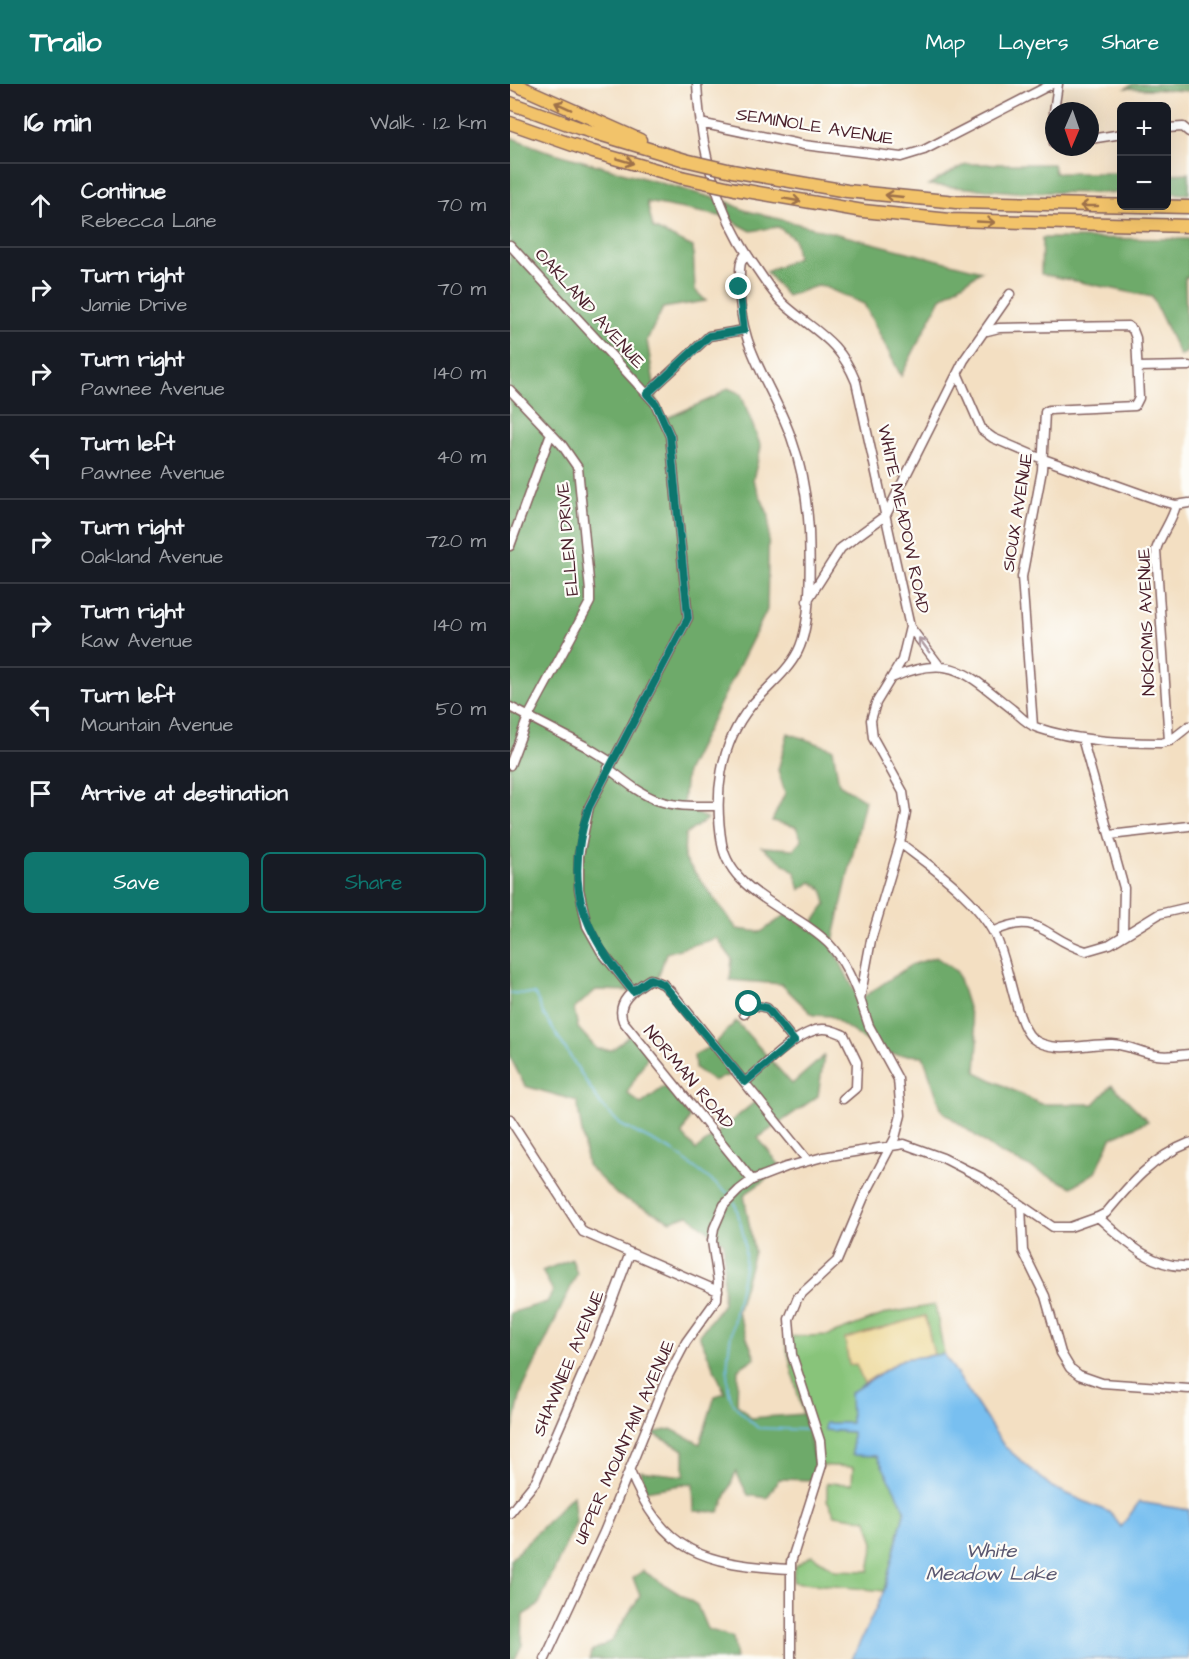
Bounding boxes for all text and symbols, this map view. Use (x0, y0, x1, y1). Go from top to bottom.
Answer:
text: Trailo (30, 23, 102, 62)
text: Map (925, 28, 965, 57)
text: Layers (998, 28, 1068, 57)
text: Share (1101, 28, 1159, 57)
one-way arrow (554, 100, 573, 111)
street label: SEMINOLE AVENUE (734, 102, 896, 151)
north arrow (1045, 102, 1099, 156)
map controls (1117, 102, 1171, 210)
button: + (1117, 102, 1171, 156)
text: 16 min (24, 105, 91, 141)
text: Walk · 1.2 km (370, 109, 486, 137)
one-way arrow (615, 156, 634, 167)
button: − (1117, 156, 1171, 210)
text: Continue (81, 176, 166, 207)
icon: ahead (24, 189, 57, 222)
one-way arrow (884, 190, 904, 201)
text: 70 m (438, 191, 486, 219)
one-way arrow (782, 195, 801, 206)
one-way arrow (1079, 200, 1099, 212)
text: Rebecca Lane (81, 207, 216, 235)
one-way arrow (975, 217, 995, 228)
street label: OAKLAND AVENUE (529, 243, 651, 374)
text: Turn right (81, 260, 184, 291)
icon: right (24, 273, 57, 306)
route end (725, 273, 751, 299)
text: 70 m (438, 275, 486, 303)
text: Jamie Drive (81, 291, 187, 319)
text: Turn right (81, 344, 184, 375)
icon: right (24, 357, 57, 390)
text: 140 m (434, 359, 486, 387)
text: Pawnee Avenue (81, 375, 225, 403)
street label: WHITE MEADOW ROAD (871, 422, 936, 616)
text: Turn left (81, 428, 175, 459)
icon: left (24, 441, 57, 474)
text: 40 m (436, 443, 486, 471)
street label: SIOUX AVENUE (996, 451, 1039, 573)
text: Pawnee Avenue (81, 459, 225, 487)
street label: ELLEN DRIVE (550, 481, 585, 597)
text: Turn right (81, 512, 184, 543)
icon: right (24, 525, 57, 558)
text: 720 m (426, 527, 486, 555)
text: Oakland Avenue (81, 543, 223, 571)
street label: NOKOMIS AVENUE (1131, 547, 1162, 696)
text: Turn right (81, 596, 184, 627)
icon: right (24, 609, 57, 642)
text: 140 m (434, 611, 486, 639)
text: Kaw Avenue (81, 627, 192, 655)
one-way arrow (918, 638, 930, 654)
text: Turn left (81, 680, 175, 711)
icon: left (24, 693, 57, 726)
text: 50 m (436, 695, 486, 723)
text: Mountain Avenue (81, 711, 233, 739)
icon: arrive (24, 777, 57, 810)
text: Arrive at destination (81, 778, 288, 809)
button: Save (24, 852, 249, 913)
button: Share (261, 852, 486, 913)
route start (735, 990, 761, 1016)
street label: NORMAN ROAD (638, 1020, 740, 1135)
street label: SHAWNEE AVENUE (526, 1286, 611, 1440)
street label: UPPER MOUNTAIN AVENUE (568, 1336, 681, 1548)
water label: White Meadow Lake (926, 1537, 1057, 1588)

